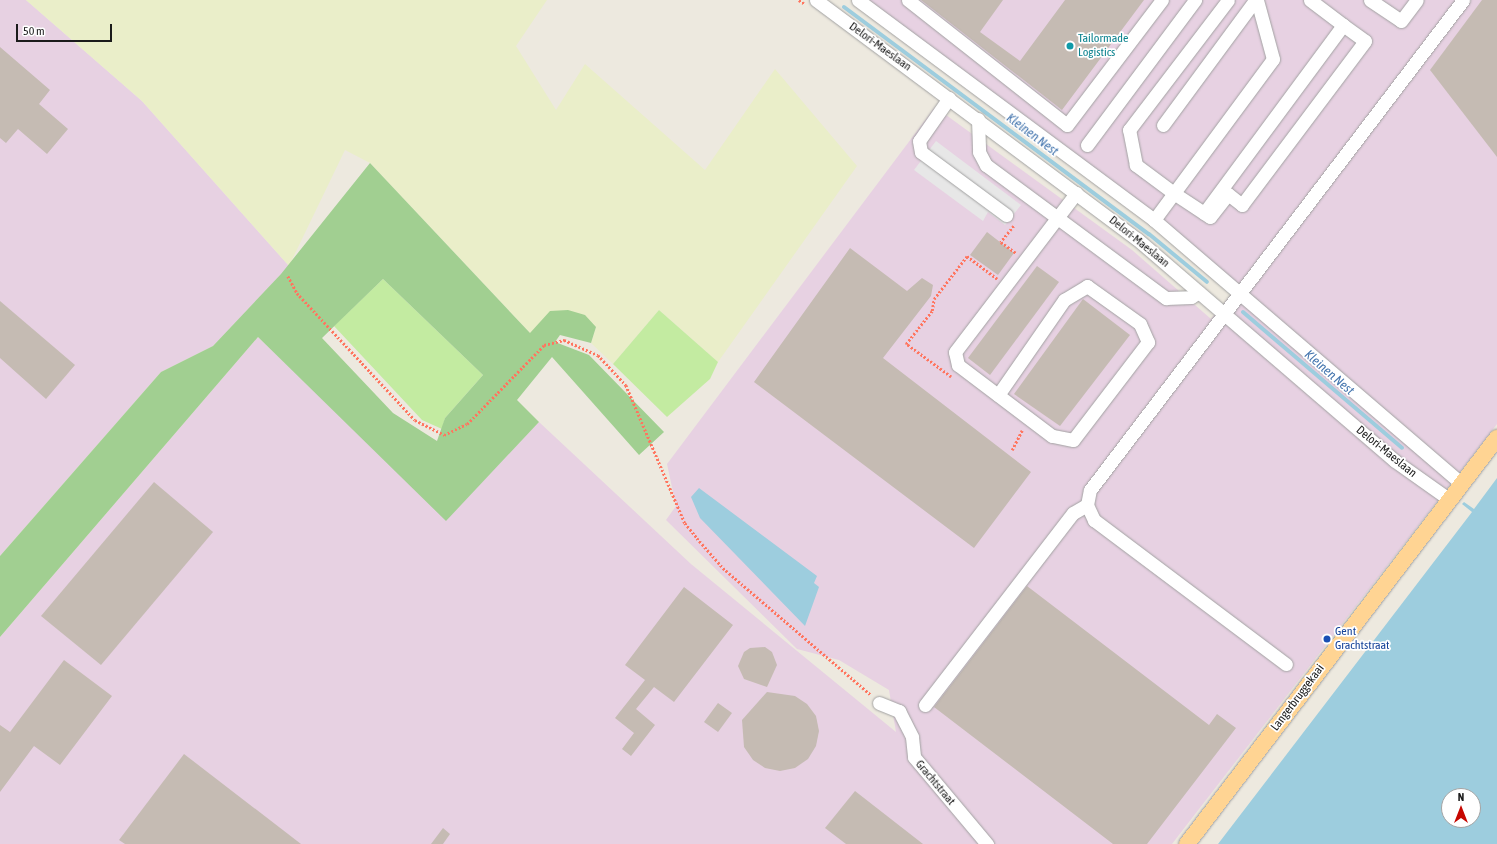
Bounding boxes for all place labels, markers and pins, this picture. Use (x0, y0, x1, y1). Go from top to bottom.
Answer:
place label: Tailormade Logistics (1078, 32, 1128, 60)
marker: Tailormade Logistics (1065, 41, 1075, 51)
place label: Gent Grachtstraat (1335, 625, 1390, 653)
marker: Gent Grachtstraat (1322, 634, 1332, 644)

